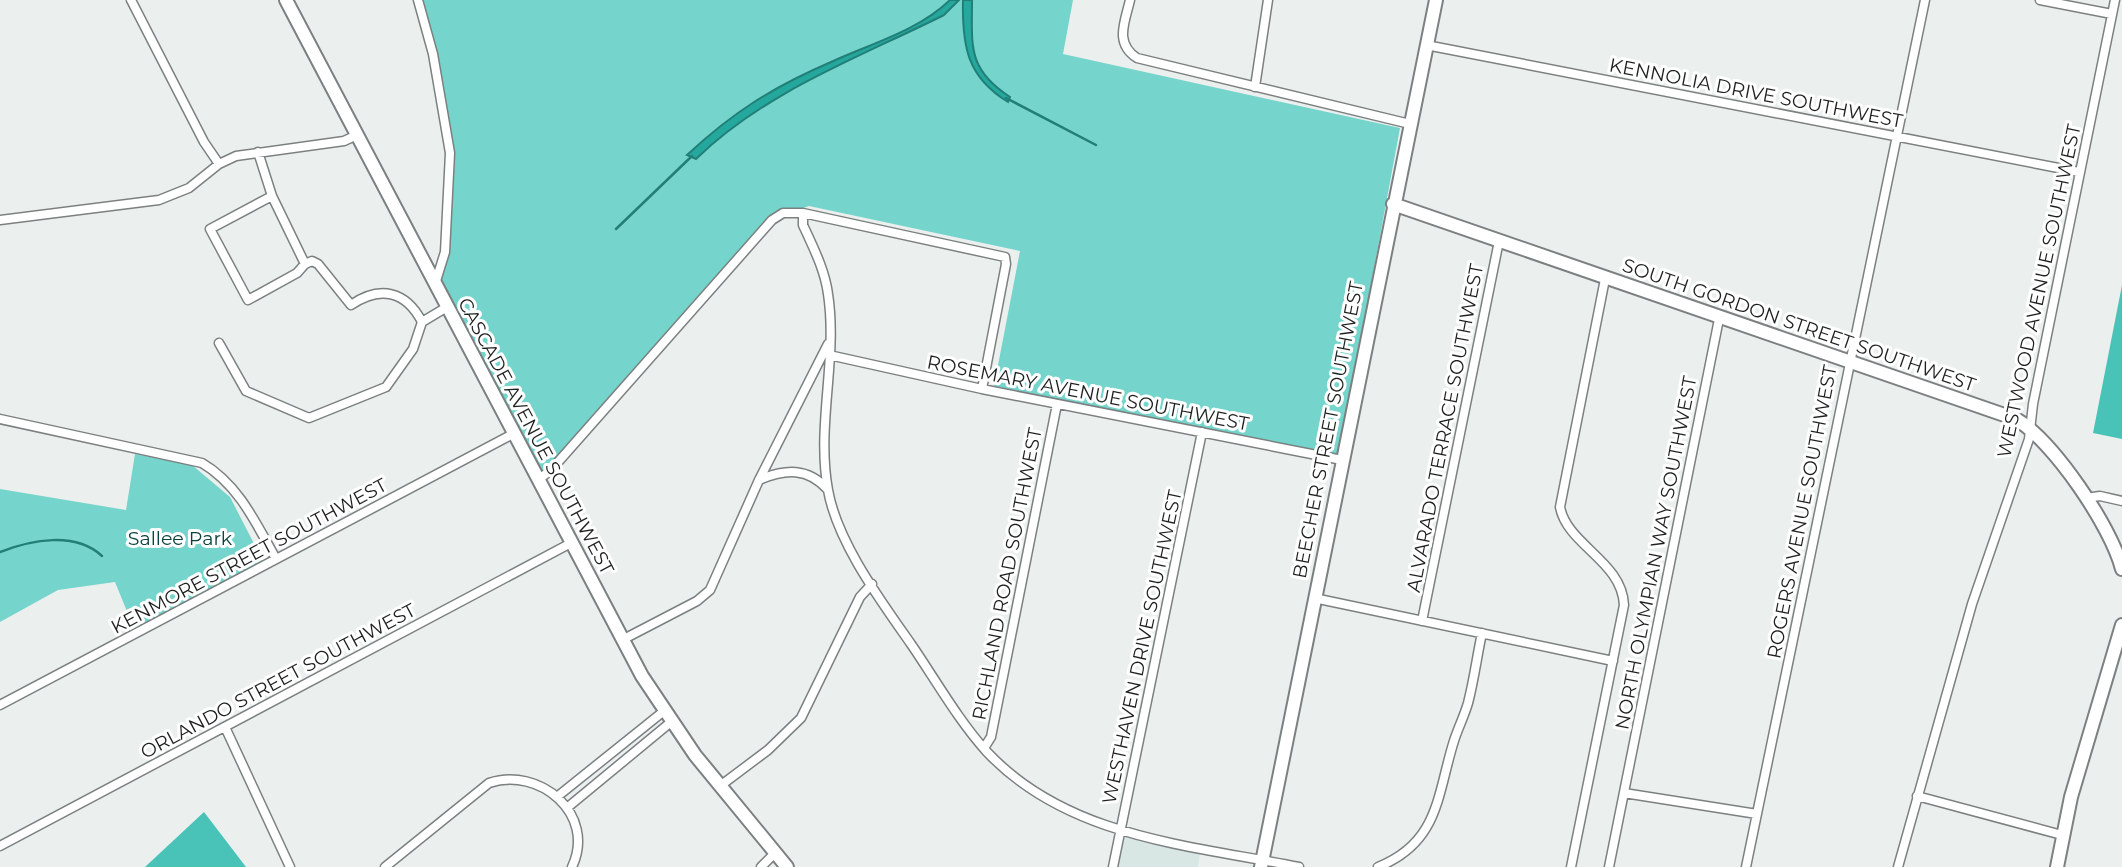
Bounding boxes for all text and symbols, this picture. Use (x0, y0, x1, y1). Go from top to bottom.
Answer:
street label: KENNOLIA DRIVE SOUTHWEST (1607, 53, 1905, 133)
street label: WESTWOOD AVENUE SOUTHWEST (1992, 122, 2086, 460)
street label: SOUTH GORDON STREET SOUTHWEST (1619, 254, 1979, 396)
street label: ALVARADO TERRACE SOUTHWEST (1402, 262, 1488, 594)
street label: BEECHER STREET SOUTHWEST (1288, 280, 1368, 580)
street label: CASCADE AVENUE SOUTHWEST (453, 294, 619, 578)
street label: ROSEMARY AVENUE SOUTHWEST (925, 350, 1251, 436)
street label: ROGERS AVENUE SOUTHWEST (1762, 363, 1842, 661)
street label: NORTH OLYMPIAN WAY SOUTHWEST (1610, 374, 1702, 732)
street label: RICHLAND ROAD SOUTHWEST (967, 426, 1047, 722)
street label: KENMORE STREET SOUTHWEST (107, 473, 391, 639)
street label: WESTHAVEN DRIVE SOUTHWEST (1097, 488, 1187, 806)
park label: Sallee Park (128, 527, 233, 550)
street label: ORLANDO STREET SOUTHWEST (136, 598, 420, 764)

